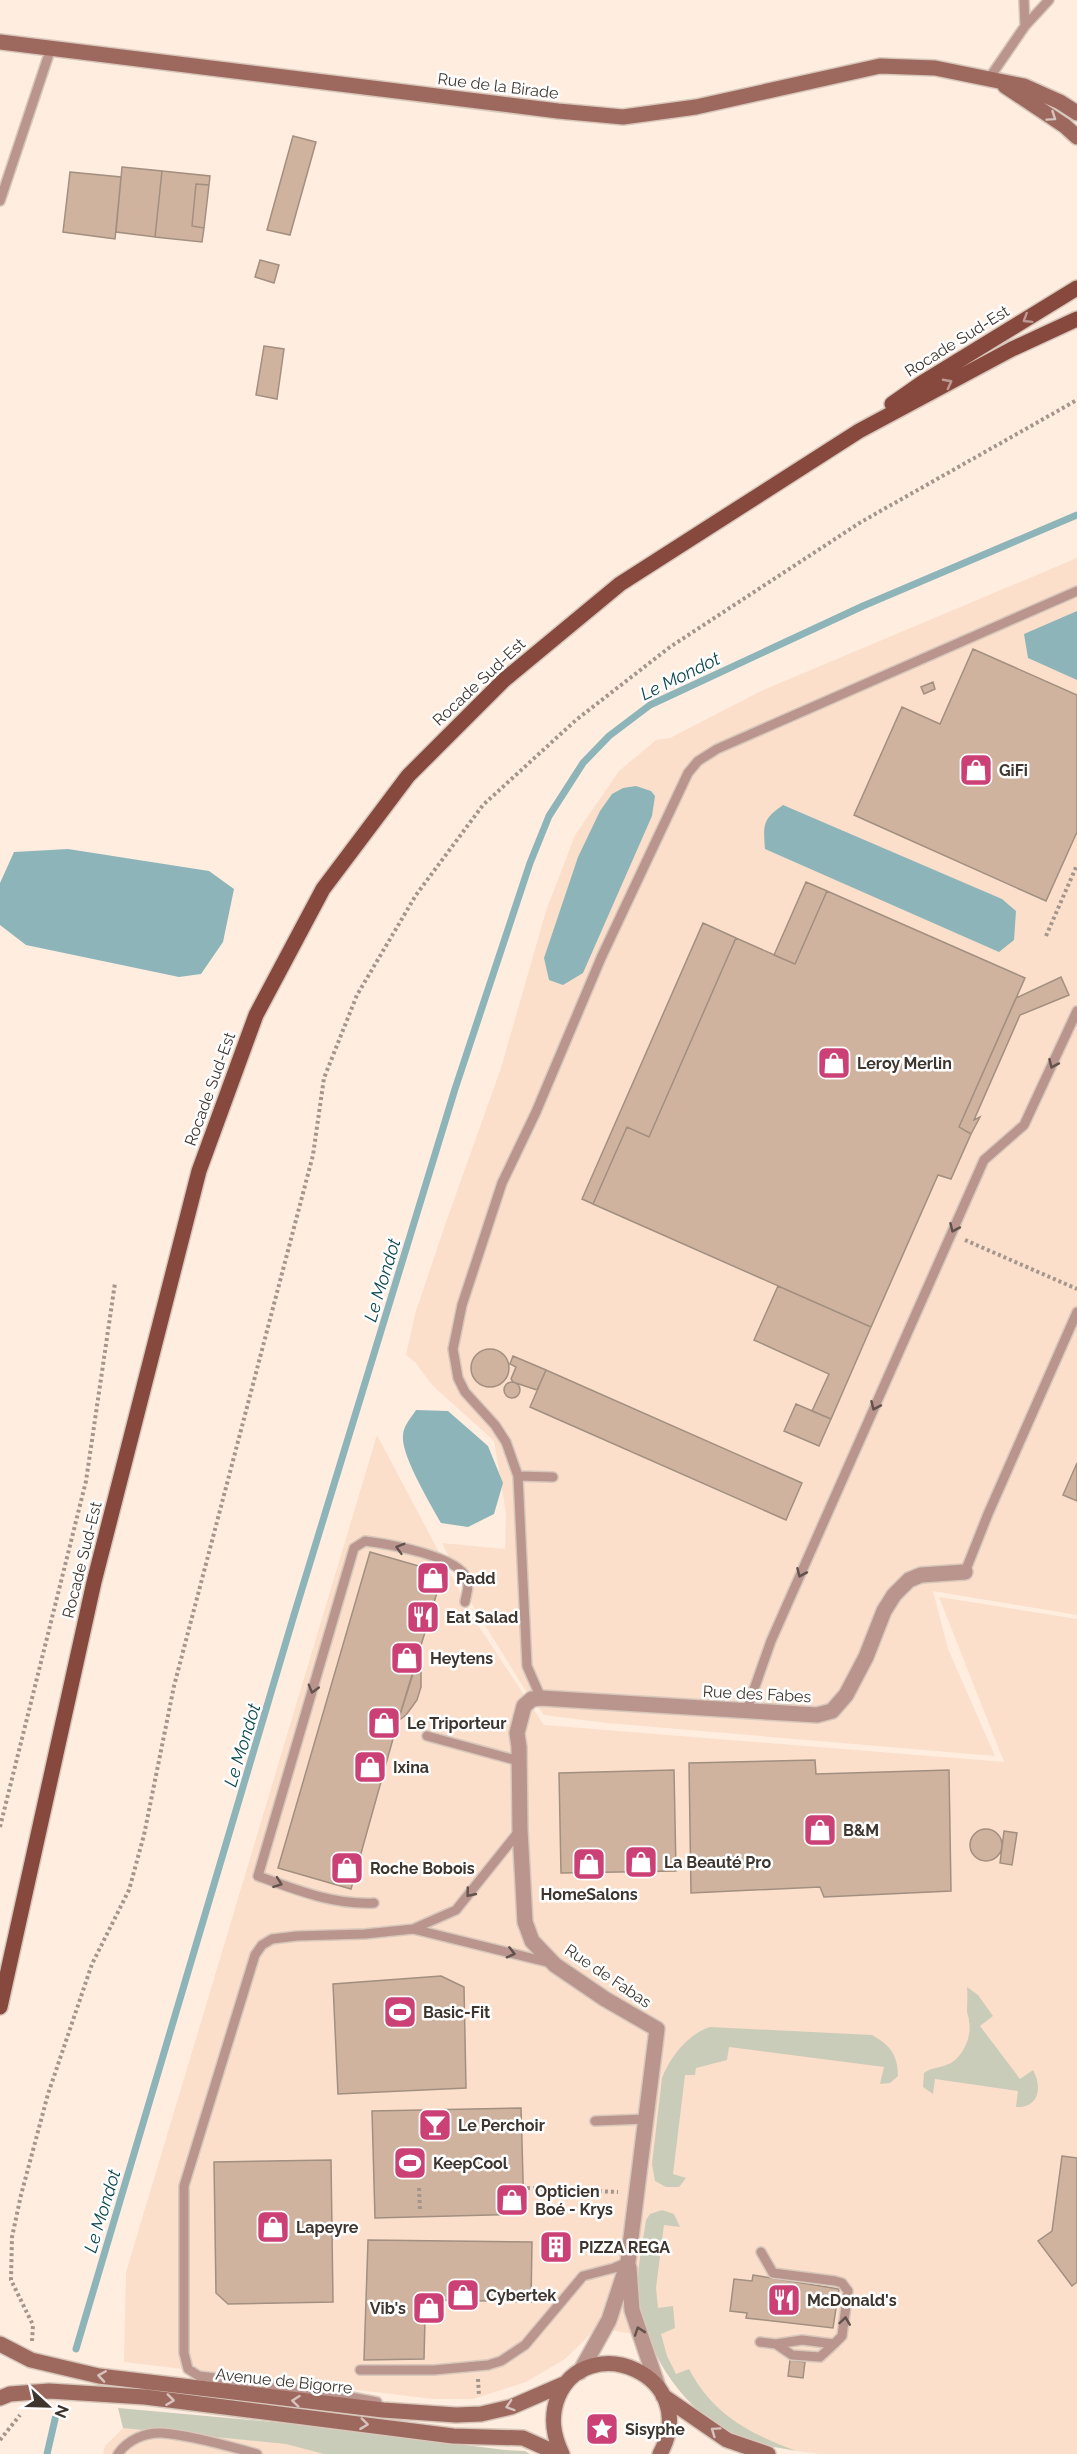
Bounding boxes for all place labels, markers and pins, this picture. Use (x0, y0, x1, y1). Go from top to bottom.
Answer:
shop icon: GiFi (958, 752, 994, 788)
place label: GiFi (999, 761, 1028, 780)
shop icon: Leroy Merlin (816, 1045, 852, 1081)
place label: Leroy Merlin (857, 1054, 952, 1073)
shop icon: Padd (415, 1560, 451, 1596)
place label: Padd (456, 1569, 496, 1588)
restaurant icon: Eat Salad (405, 1599, 441, 1635)
place label: Eat Salad (446, 1608, 518, 1627)
shop icon: Heytens (389, 1640, 425, 1676)
place label: Heytens (430, 1649, 493, 1668)
shop icon: Le Triporteur (366, 1705, 402, 1741)
place label: Le Triporteur (407, 1714, 506, 1733)
shop icon: Ixina (352, 1749, 388, 1785)
place label: Ixina (393, 1758, 429, 1777)
shop icon: B&M (802, 1812, 838, 1848)
place label: B&M (843, 1821, 879, 1840)
shop icon: La Beauté Pro (623, 1844, 659, 1880)
shop icon: HomeSalons (571, 1846, 607, 1882)
shop icon: Roche Bobois (329, 1850, 365, 1886)
place label: La Beauté Pro (664, 1853, 771, 1872)
place label: Roche Bobois (370, 1859, 475, 1878)
place label: HomeSalons (540, 1885, 638, 1904)
sports icon: Basic-Fit (382, 1994, 418, 2030)
place label: Basic-Fit (423, 2003, 490, 2022)
bar icon: Le Perchoir (417, 2107, 453, 2143)
place label: Le Perchoir (458, 2116, 545, 2135)
sports icon: KeepCool (392, 2145, 428, 2181)
place label: KeepCool (433, 2154, 509, 2173)
shop icon: Opticien Boé - Krys (494, 2182, 530, 2218)
place label: Opticien Boé - Krys (535, 2182, 613, 2219)
shop icon: Lapeyre (255, 2209, 291, 2245)
place label: Lapeyre (296, 2218, 359, 2237)
building icon: PIZZA REGA (538, 2229, 574, 2265)
place label: PIZZA REGA (579, 2238, 670, 2257)
shop icon: Cybertek (445, 2277, 481, 2313)
restaurant icon: McDonald's (766, 2282, 802, 2318)
place label: Cybertek (486, 2286, 556, 2305)
shop icon: Vib's (411, 2290, 447, 2326)
place label: McDonald's (807, 2291, 897, 2310)
place label: Vib's (370, 2299, 406, 2318)
place icon: Sisyphe (584, 2411, 620, 2447)
place label: Sisyphe (625, 2420, 685, 2439)

